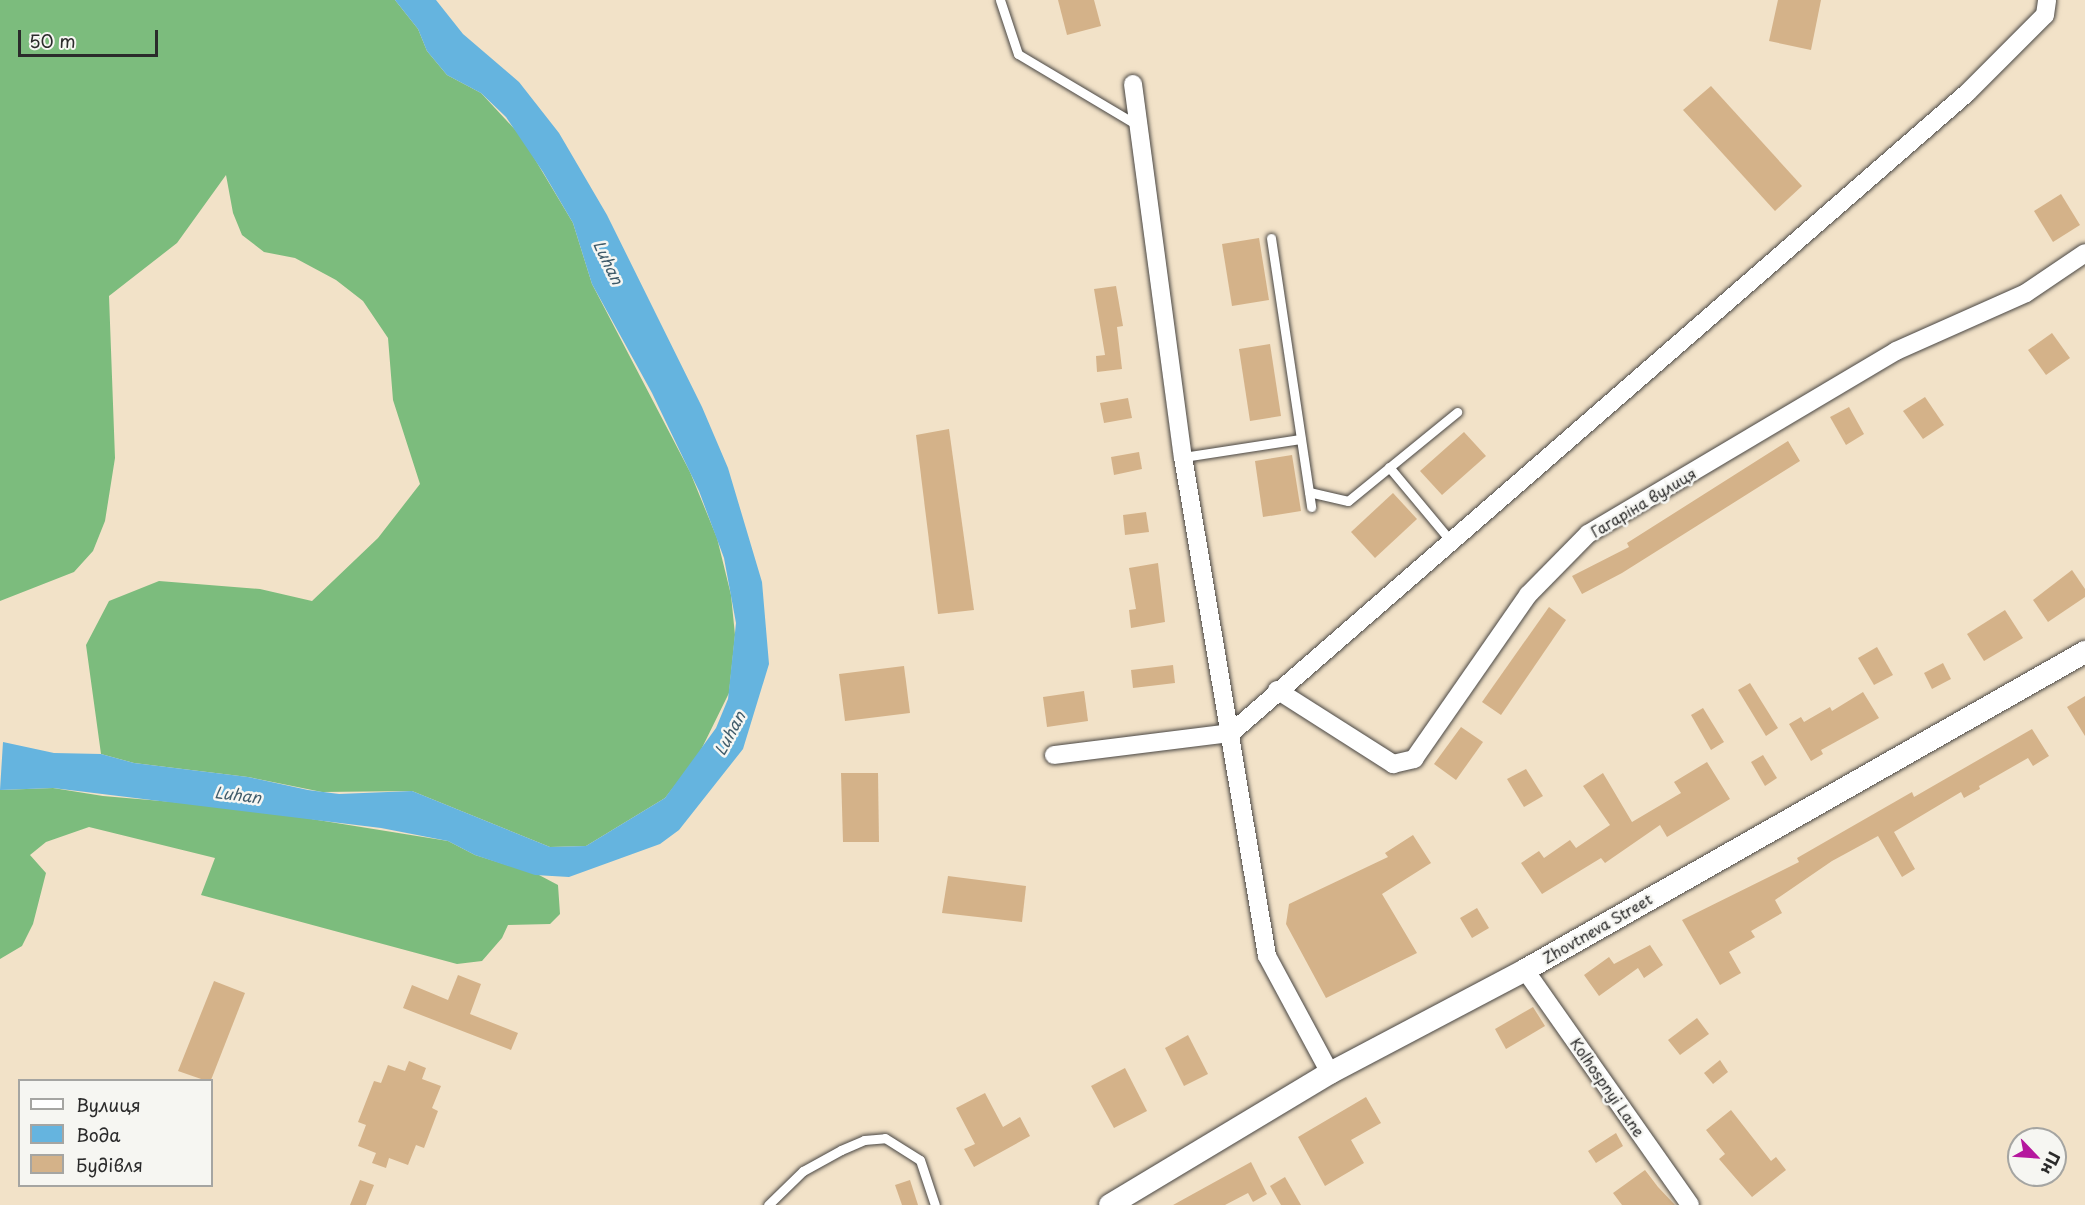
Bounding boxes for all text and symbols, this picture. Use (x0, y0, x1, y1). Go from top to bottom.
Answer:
scale bar (21, 18, 160, 56)
text: 50 m (29, 27, 76, 54)
water label: Luhan (590, 237, 628, 287)
street label: Гагаріна вулиця (1587, 463, 1699, 541)
water label: Luhan (710, 708, 748, 758)
water label: Luhan (214, 782, 262, 806)
street label: Zhovtneva Street (1538, 889, 1656, 967)
street label: Kolhospnyi Lane (1567, 1034, 1649, 1140)
legend (18, 1079, 213, 1187)
text: Вулиця (76, 1091, 141, 1118)
text: Вода (76, 1121, 121, 1148)
north arrow (2007, 1127, 2067, 1187)
text: Пн (2036, 1148, 2067, 1179)
text: Будівля (76, 1151, 143, 1178)

